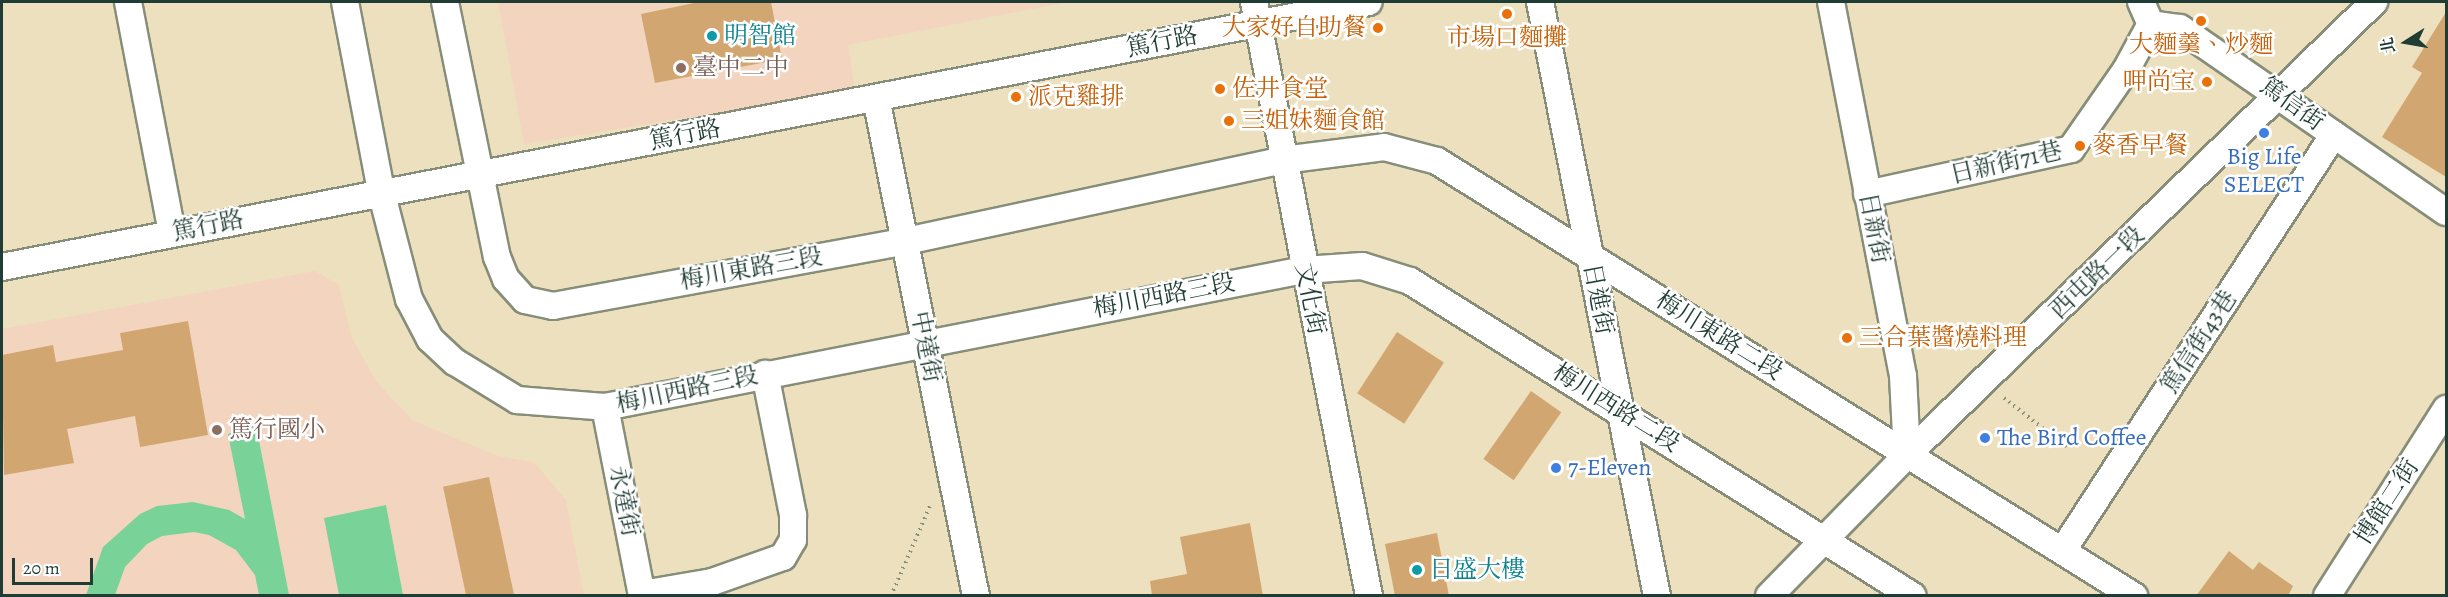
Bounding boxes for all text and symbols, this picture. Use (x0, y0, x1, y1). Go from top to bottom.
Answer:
marker: 市場口麵攤 (1500, 7, 1514, 21)
north arrow (2376, 12, 2436, 72)
place label: 大家好自助餐 (1222, 14, 1366, 42)
marker: 大麵羹、炒麵 (2194, 14, 2208, 28)
street label: 篤行路 (1124, 21, 1200, 63)
marker: 大家好自助餐 (1371, 21, 1385, 35)
place label: 明智館 (724, 22, 796, 50)
place label: 市場口麵攤 (1447, 24, 1567, 52)
marker: 明智館 (705, 29, 719, 43)
place label: 大麵羹、炒麵 (2129, 31, 2273, 59)
text: 北 (2376, 35, 2401, 55)
place label: 臺中二中 (693, 54, 789, 82)
marker: 臺中二中 (674, 61, 688, 75)
place label: 呷尚宝 (2123, 68, 2195, 96)
street label: 篤信街 (2254, 71, 2330, 137)
place label: 佐井食堂 (1232, 75, 1328, 103)
marker: 呷尚宝 (2200, 75, 2214, 89)
marker: 佐井食堂 (1213, 82, 1227, 96)
place label: 派克雞排 (1028, 83, 1124, 111)
marker: 派克雞排 (1009, 90, 1023, 104)
place label: 三姐妹麵食館 (1241, 107, 1385, 135)
street label: 篤行路 (647, 114, 723, 156)
marker: 三姐妹麵食館 (1222, 114, 1236, 128)
marker: Big Life SELECT (2257, 126, 2271, 140)
place label: 麥香早餐 (2092, 132, 2188, 160)
street label: 日新街71巷 (1947, 136, 2065, 190)
marker: 麥香早餐 (2073, 139, 2087, 153)
place label: Big Life SELECT (2224, 143, 2304, 199)
street label: 日新街 (1853, 190, 1895, 266)
street label: 篤行路 (170, 205, 246, 247)
street label: 西屯路一段 (2044, 221, 2150, 325)
street label: 梅川東路三段 (678, 242, 824, 296)
street label: 文化街 (1289, 261, 1331, 337)
street label: 日進街 (1577, 261, 1619, 337)
street label: 梅川西路三段 (1091, 268, 1237, 324)
street label: 篤信街43巷 (2155, 285, 2243, 399)
street label: 梅川東路二段 (1650, 286, 1788, 386)
street label: 中達街 (905, 309, 947, 385)
place label: 三合葉醬燒料理 (1859, 324, 2027, 352)
marker: 三合葉醬燒料理 (1840, 331, 1854, 345)
street label: 梅川西路二段 (1547, 358, 1685, 458)
street label: 梅川西路三段 (614, 361, 760, 419)
place label: 篤行國小 (229, 416, 325, 444)
marker: 篤行國小 (210, 423, 224, 437)
place label: The Bird Coffee (1997, 424, 2146, 452)
marker: The Bird Coffee (1978, 431, 1992, 445)
place label: 7-Eleven (1568, 454, 1651, 482)
street label: 博館二街 (2349, 454, 2425, 550)
marker: 7-Eleven (1549, 461, 1563, 475)
street label: 永達街 (603, 463, 645, 539)
scale bar (15, 546, 96, 584)
text: 20 m (23, 556, 60, 580)
place label: 日盛大樓 (1429, 556, 1525, 584)
marker: 日盛大樓 (1410, 563, 1424, 577)

